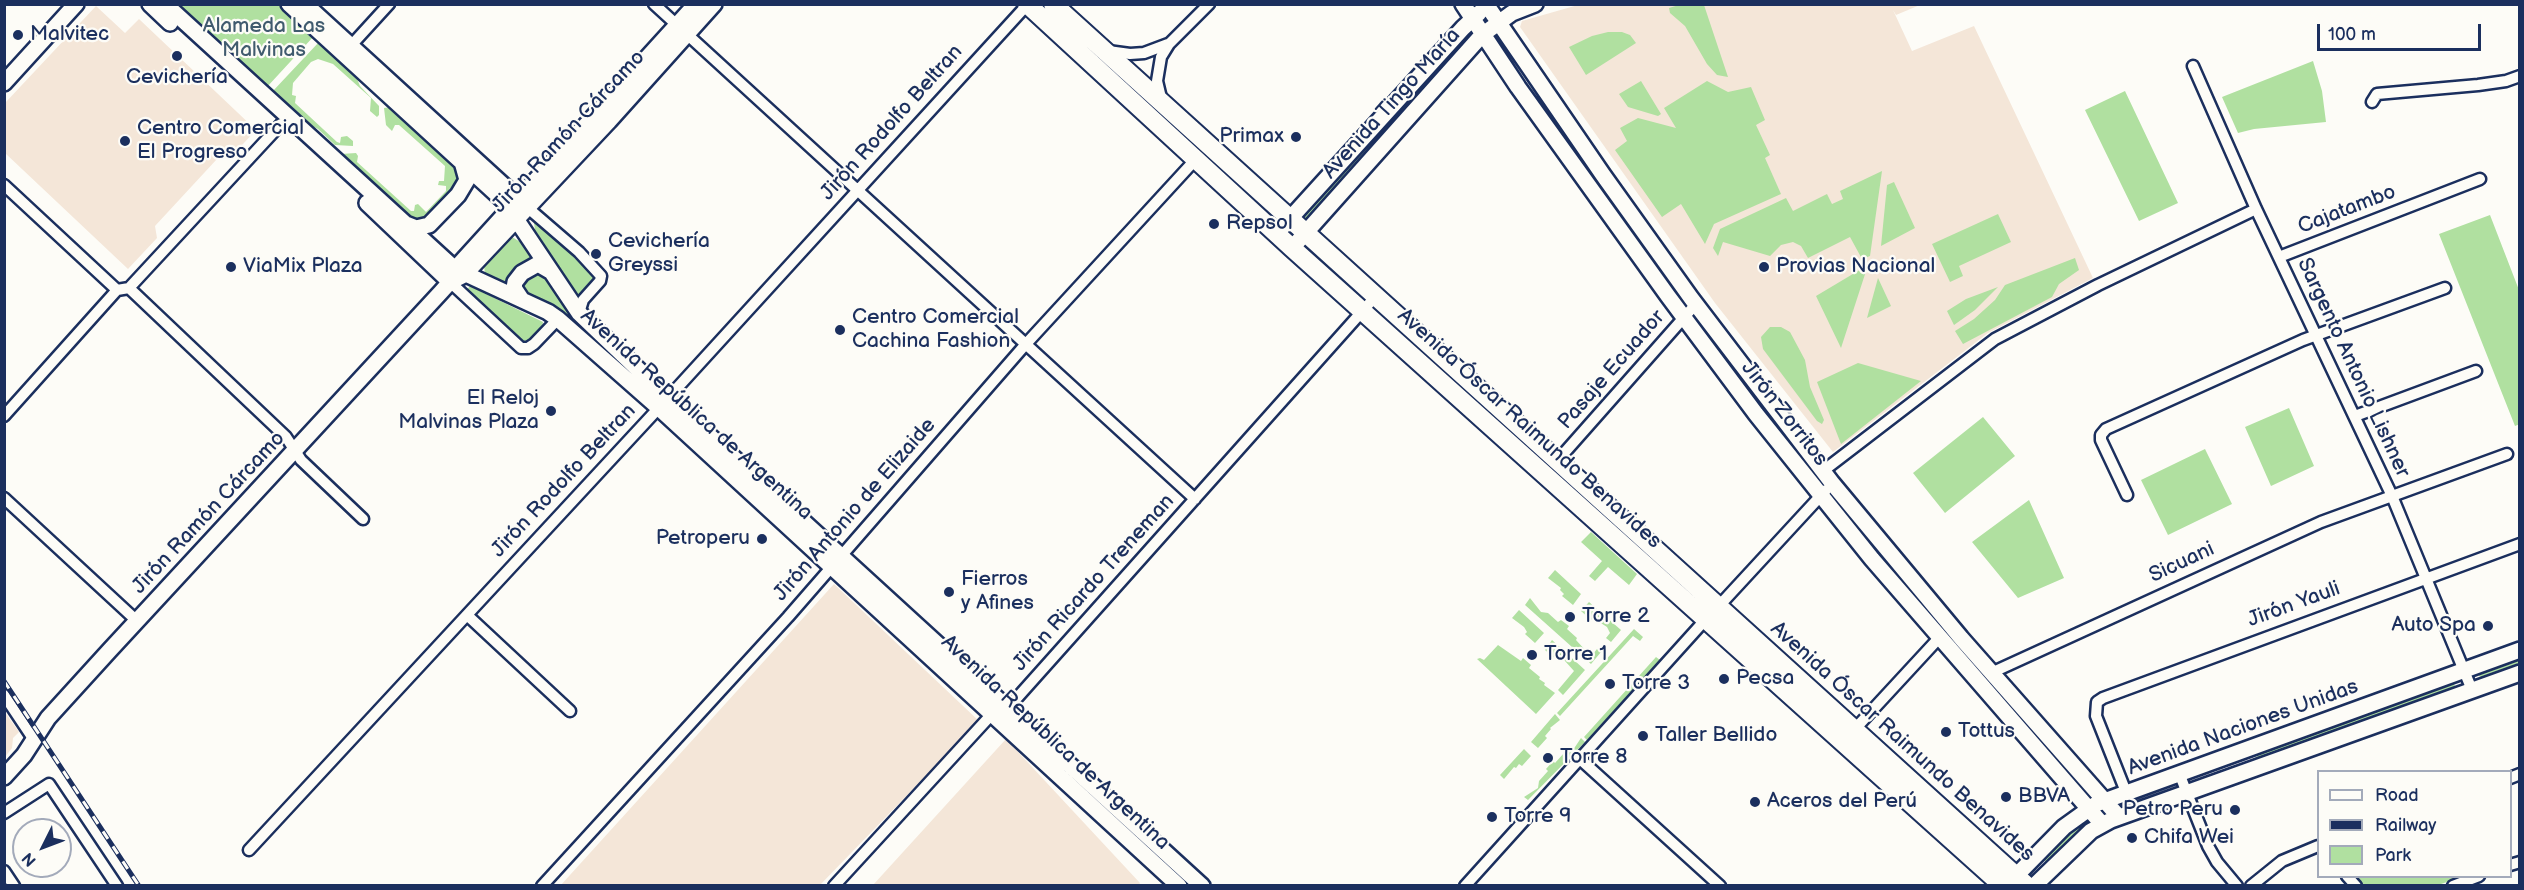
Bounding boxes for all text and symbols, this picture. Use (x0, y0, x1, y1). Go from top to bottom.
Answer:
scale bar (2320, 12, 2484, 50)
park label: Alameda Las Malvinas (203, 14, 325, 64)
place label: Malvitec (30, 22, 109, 48)
street label: Avenida Tingo María (1318, 24, 1466, 184)
text: 100 m (2328, 24, 2376, 45)
marker: Malvitec (11, 28, 25, 42)
street label: Jirón Rodolfo Beltran (816, 40, 968, 206)
street label: Jirón Ramón Cárcamo (487, 46, 651, 218)
marker: Cevichería (170, 49, 184, 63)
place label: Cevichería (126, 65, 228, 91)
place label: Centro Comercial El Progreso (137, 116, 304, 166)
place label: Primax (1219, 124, 1284, 150)
marker: Primax (1289, 130, 1303, 144)
marker: Centro Comercial El Progreso (118, 134, 132, 148)
street label: Cajatambo (2295, 180, 2399, 240)
place label: Repsol (1226, 211, 1293, 237)
marker: Repsol (1207, 217, 1221, 231)
place label: Cevichería Greyssi (608, 229, 710, 279)
marker: Cevichería Greyssi (589, 247, 603, 261)
place label: ViaMix Plaza (243, 254, 363, 280)
place label: Provias Nacional (1776, 254, 1935, 280)
street label: Sargento Antonio Lishner (2291, 254, 2415, 482)
marker: ViaMix Plaza (224, 260, 238, 274)
marker: Provias Nacional (1757, 260, 1771, 274)
street label: Avenida República de Argentina (575, 304, 817, 526)
street label: Avenida Óscar Raimundo Benavides (1392, 304, 1666, 554)
place label: Centro Comercial Cachina Fashion (852, 305, 1019, 355)
street label: Pasaje Ecuador (1553, 305, 1671, 435)
marker: Centro Comercial Cachina Fashion (833, 323, 847, 337)
street label: Jirón Zorritos (1735, 357, 1833, 471)
place label: El Reloj Malvinas Plaza (398, 386, 539, 436)
street label: Jirón Rodolfo Beltran (486, 399, 642, 563)
marker: El Reloj Malvinas Plaza (544, 404, 558, 418)
street label: Jirón Antonio de Elizaide (769, 413, 941, 607)
street label: Jirón Ramón Cárcamo (127, 427, 291, 599)
street label: Jirón Ricardo Treneman (1008, 489, 1180, 677)
place label: Petroperu (656, 526, 750, 552)
marker: Petroperu (755, 532, 769, 546)
street label: Sicuani (2145, 537, 2219, 589)
place label: Fierros y Afines (961, 567, 1034, 617)
street label: Jirón Yauli (2244, 577, 2344, 633)
marker: Fierros y Afines (942, 585, 956, 599)
place label: Torre 2 (1582, 604, 1650, 630)
marker: Torre 2 (1563, 610, 1577, 624)
place label: Auto Spa (2391, 613, 2476, 639)
street label: Avenida Óscar Raimundo Benavides (1765, 617, 2039, 867)
marker: Auto Spa (2481, 619, 2495, 633)
street label: Avenida República de Argentina (935, 630, 1175, 856)
place label: Torre 1 (1544, 642, 1607, 668)
marker: Torre 1 (1525, 648, 1539, 662)
place label: Pecsa (1736, 666, 1794, 692)
place label: Torre 3 (1622, 671, 1690, 697)
marker: Pecsa (1717, 672, 1731, 686)
street label: Avenida Naciones Unidas (2124, 675, 2362, 781)
marker: Torre 3 (1603, 677, 1617, 691)
place label: Tottus (1958, 719, 2015, 745)
place label: Taller Bellido (1655, 723, 1777, 749)
marker: Tottus (1939, 725, 1953, 739)
marker: Taller Bellido (1636, 729, 1650, 743)
place label: Torre 8 (1560, 745, 1627, 771)
marker: Torre 8 (1541, 751, 1555, 765)
legend (2317, 770, 2512, 878)
place label: BBVA (2018, 784, 2070, 810)
text: Road (2375, 785, 2419, 806)
place label: Aceros del Perú (1767, 789, 1917, 815)
marker: BBVA (1999, 790, 2013, 804)
marker: Aceros del Perú (1748, 795, 1762, 809)
place label: Petro Peru (2123, 797, 2223, 823)
marker: Petro Peru (2228, 803, 2242, 817)
place label: Torre 9 (1504, 804, 1571, 830)
marker: Torre 9 (1485, 810, 1499, 824)
text: Railway (2375, 815, 2437, 836)
north arrow (12, 818, 72, 878)
place label: Chifa Wei (2144, 825, 2234, 851)
marker: Chifa Wei (2125, 831, 2139, 845)
text: Park (2375, 845, 2411, 866)
text: N (19, 848, 41, 870)

